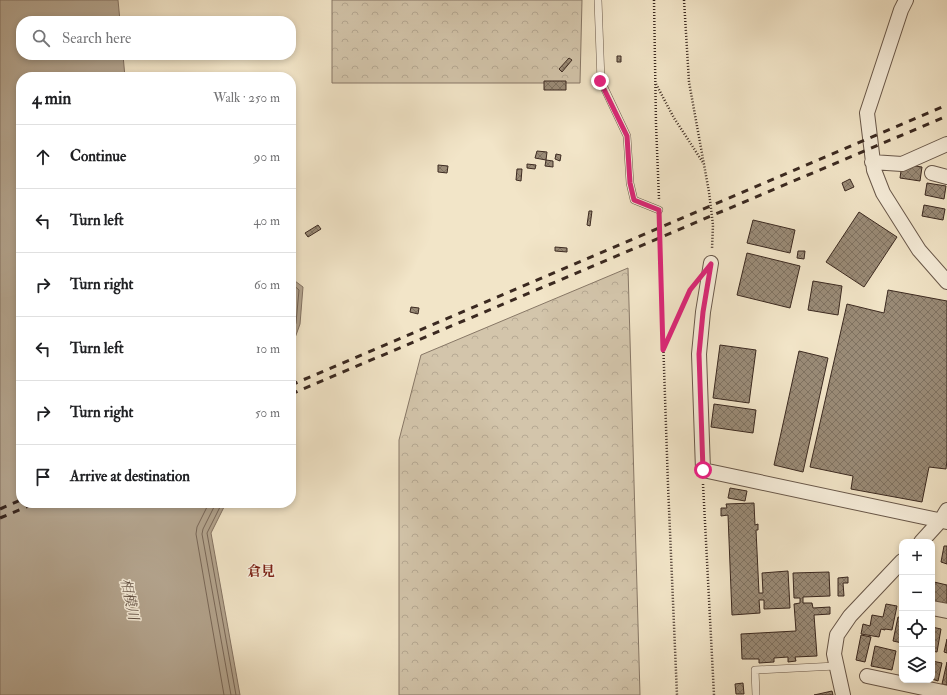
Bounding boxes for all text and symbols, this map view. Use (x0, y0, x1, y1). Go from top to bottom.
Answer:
search box (16, 16, 296, 60)
icon: search (30, 27, 52, 49)
text: Search here (62, 29, 131, 48)
route end (591, 72, 609, 90)
text: 4 min (32, 88, 71, 109)
text: Walk · 250 m (213, 90, 280, 106)
icon: ahead (32, 146, 54, 168)
text: Continue (70, 147, 126, 166)
text: 90 m (254, 149, 280, 165)
icon: left (32, 210, 54, 232)
text: Turn left (70, 211, 124, 230)
text: 40 m (254, 213, 280, 229)
icon: right (32, 274, 54, 296)
text: Turn right (70, 275, 133, 294)
text: 60 m (254, 277, 280, 293)
icon: left (32, 338, 54, 360)
text: Turn left (70, 339, 124, 358)
text: 10 m (256, 341, 280, 357)
icon: right (32, 402, 54, 424)
text: Turn right (70, 403, 133, 422)
text: 50 m (255, 405, 280, 421)
route start (694, 461, 712, 479)
icon: arrive (32, 466, 54, 488)
text: Arrive at destination (70, 467, 190, 486)
map controls (899, 539, 935, 683)
button: + (899, 539, 935, 575)
district label: 倉見 (247, 563, 275, 580)
button: − (899, 575, 935, 611)
water label: 相模川 (117, 577, 143, 623)
button: locate (899, 611, 935, 647)
button: layers (899, 647, 935, 683)

